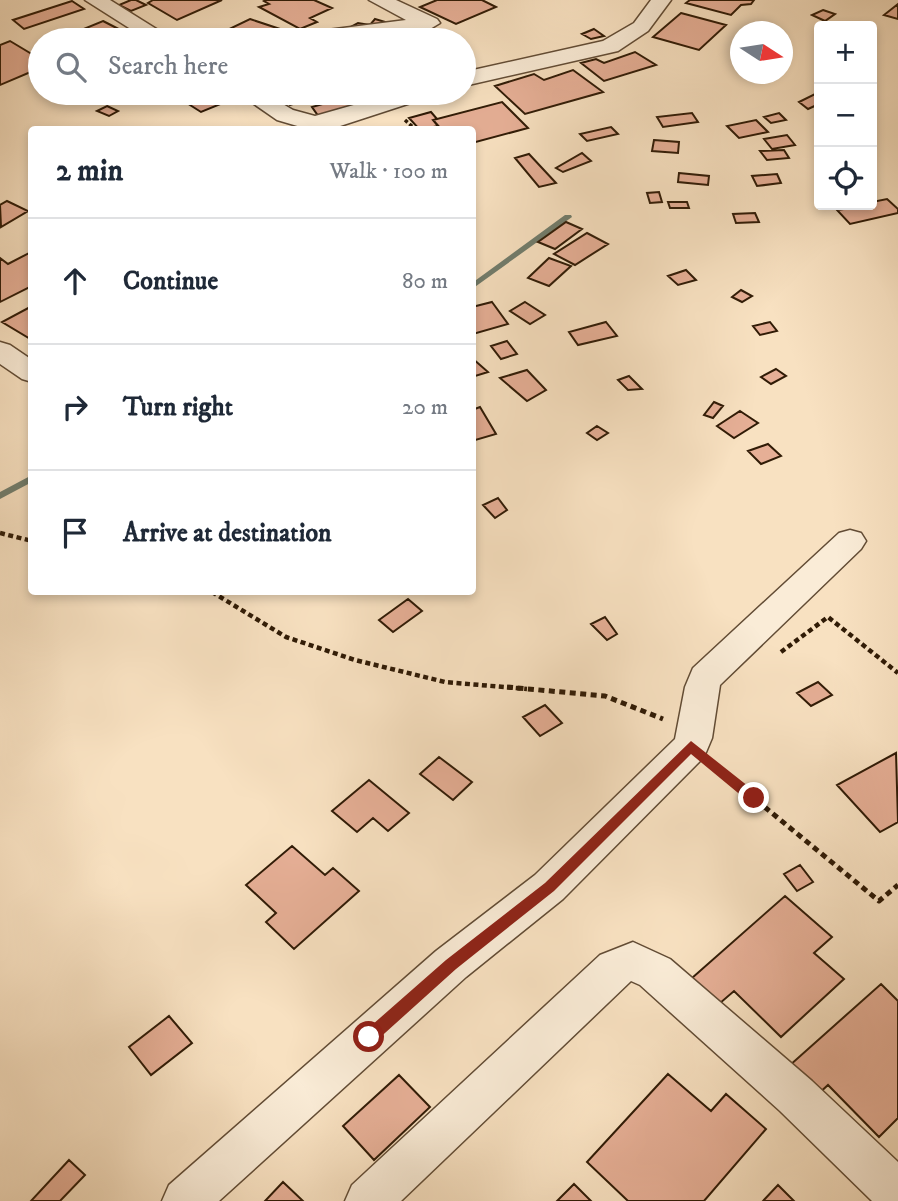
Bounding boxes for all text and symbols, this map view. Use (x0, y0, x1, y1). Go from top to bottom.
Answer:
north arrow (730, 21, 793, 84)
map controls (814, 21, 877, 210)
button: + (814, 21, 877, 84)
search box (28, 28, 476, 105)
icon: search (52, 48, 90, 86)
text: Search here (108, 50, 228, 83)
button: − (814, 84, 877, 147)
button: locate (814, 147, 877, 210)
text: 2 min (56, 153, 123, 190)
text: Walk · 100 m (329, 157, 448, 186)
icon: ahead (56, 262, 94, 300)
text: Continue (123, 265, 218, 298)
text: 80 m (402, 267, 448, 296)
icon: right (56, 388, 94, 426)
text: Turn right (123, 391, 233, 424)
text: 20 m (402, 393, 448, 422)
icon: arrive (56, 514, 94, 552)
text: Arrive at destination (123, 517, 332, 550)
route end (738, 782, 769, 813)
route start (353, 1021, 384, 1052)

